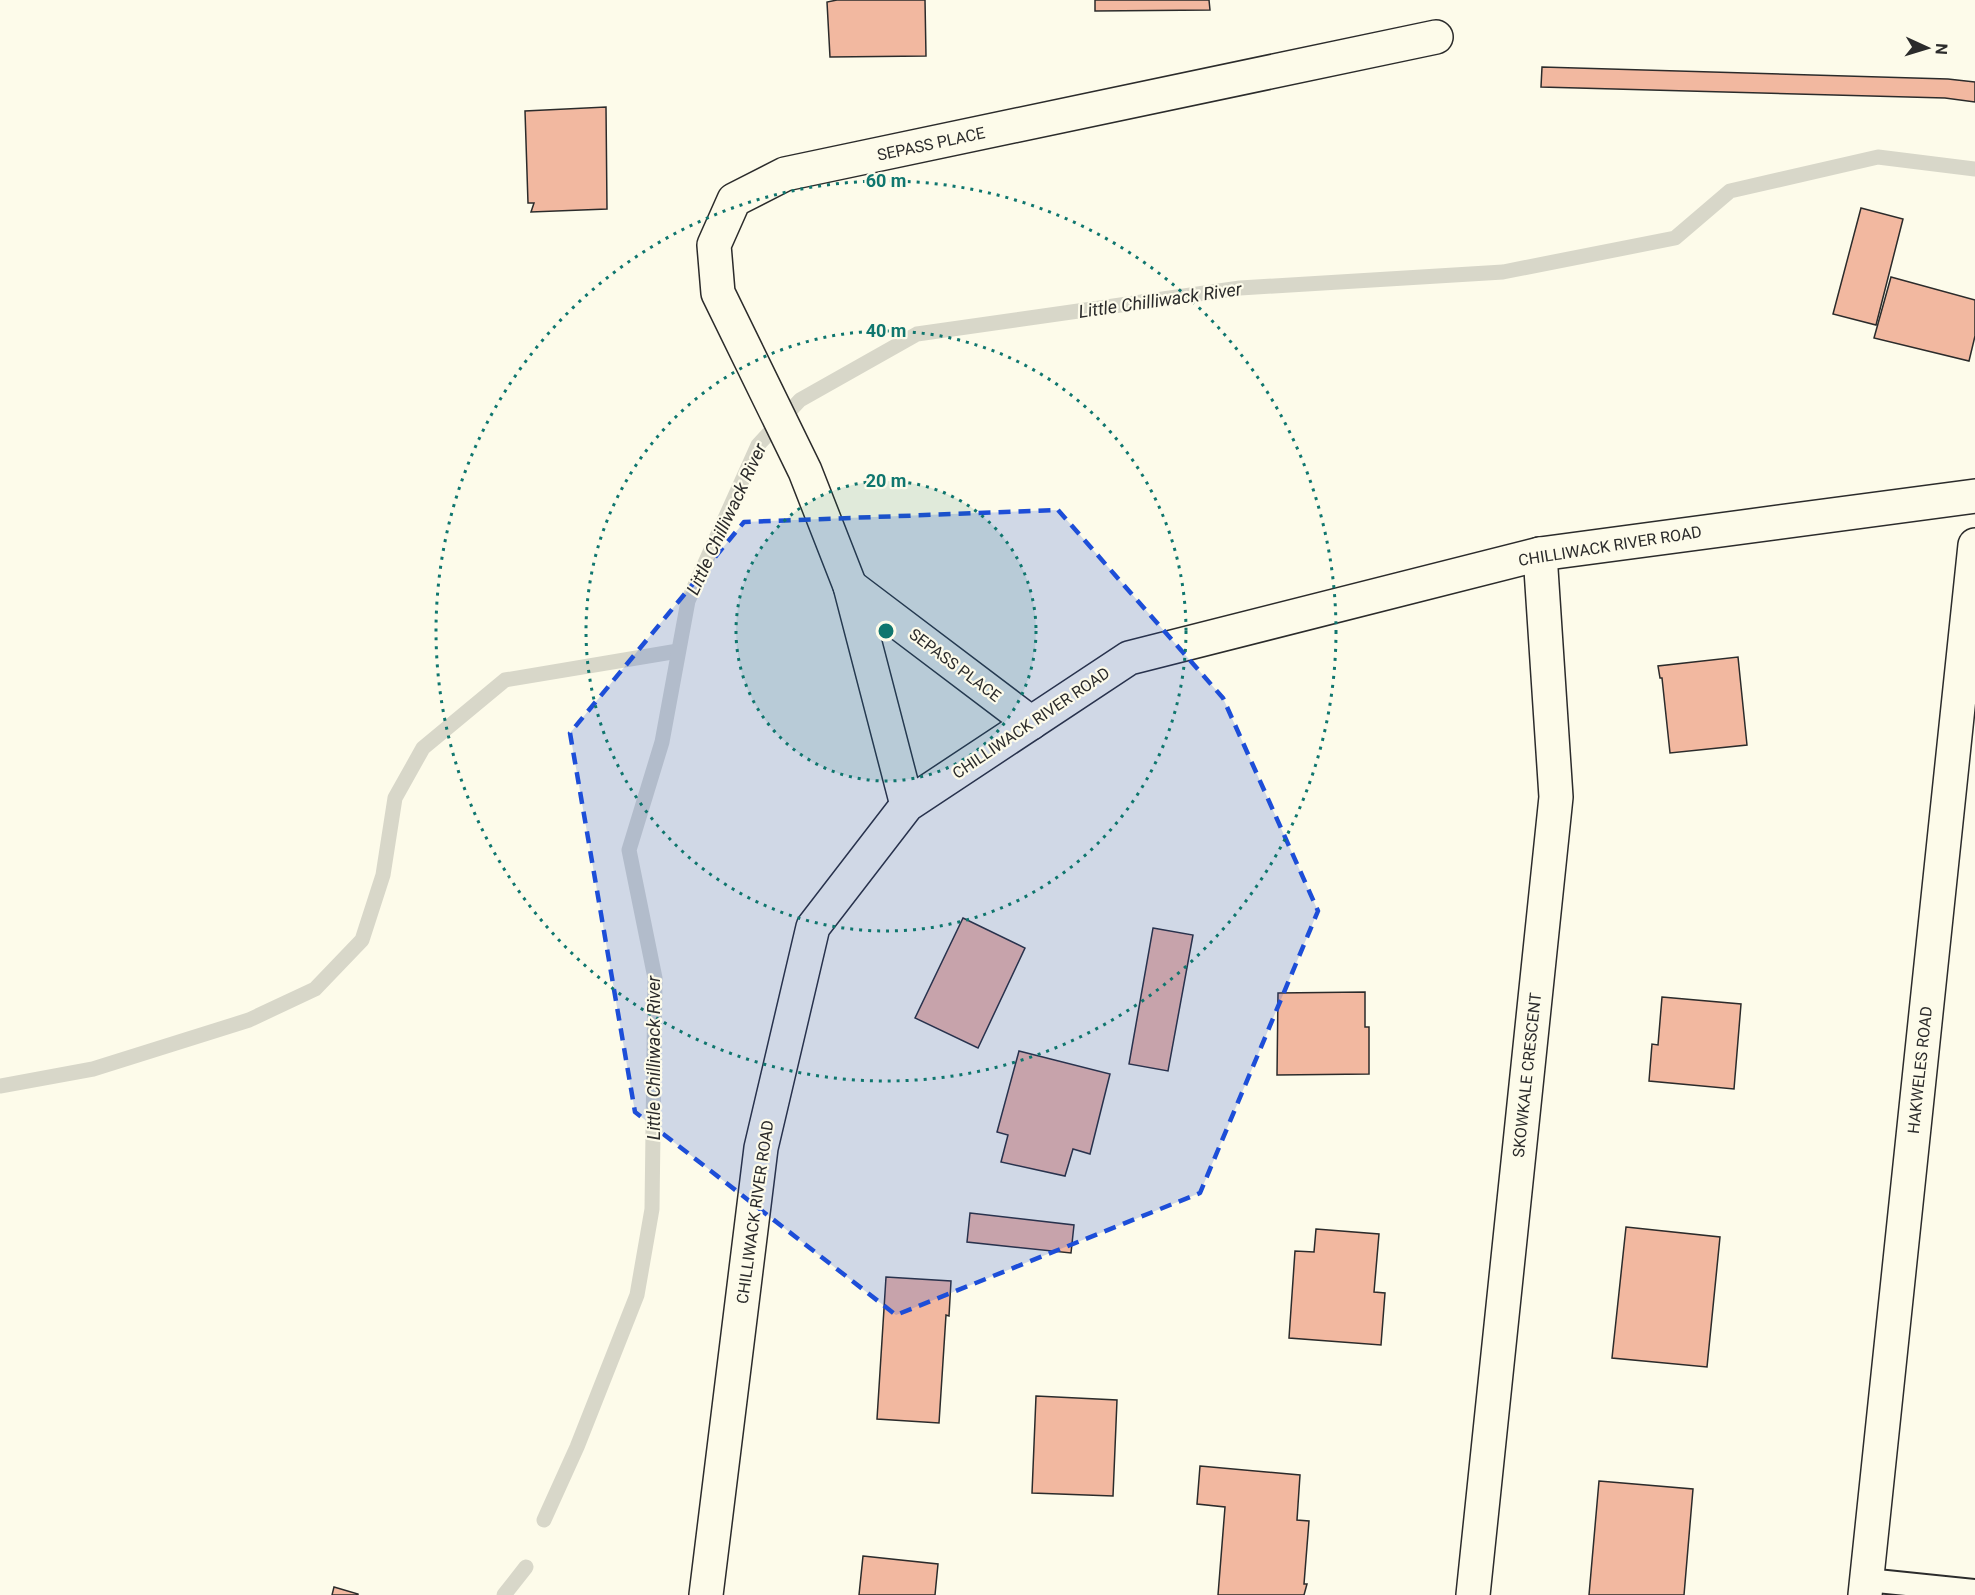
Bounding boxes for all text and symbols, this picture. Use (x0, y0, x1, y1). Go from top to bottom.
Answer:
north arrow (1897, 18, 1957, 78)
text: N (1932, 43, 1951, 55)
street label: SEPASS PLACE (875, 123, 987, 165)
text: 60 m (866, 170, 906, 191)
water label: Little Chilliwack River (1077, 278, 1244, 322)
text: 40 m (866, 320, 906, 341)
water label: Little Chilliwack River (682, 439, 771, 598)
text: 20 m (866, 470, 906, 491)
street label: CHILLIWACK RIVER ROAD (1517, 522, 1703, 570)
centre of rings (876, 621, 896, 641)
street label: SEPASS PLACE (905, 624, 1005, 706)
street label: CHILLIWACK RIVER ROAD (949, 663, 1113, 783)
water label: Little Chilliwack River (643, 975, 664, 1140)
street label: SKOWKALE CRESCENT (1509, 991, 1545, 1158)
street label: HAKWELES ROAD (1904, 1005, 1936, 1135)
street label: CHILLIWACK RIVER ROAD (733, 1119, 777, 1305)

